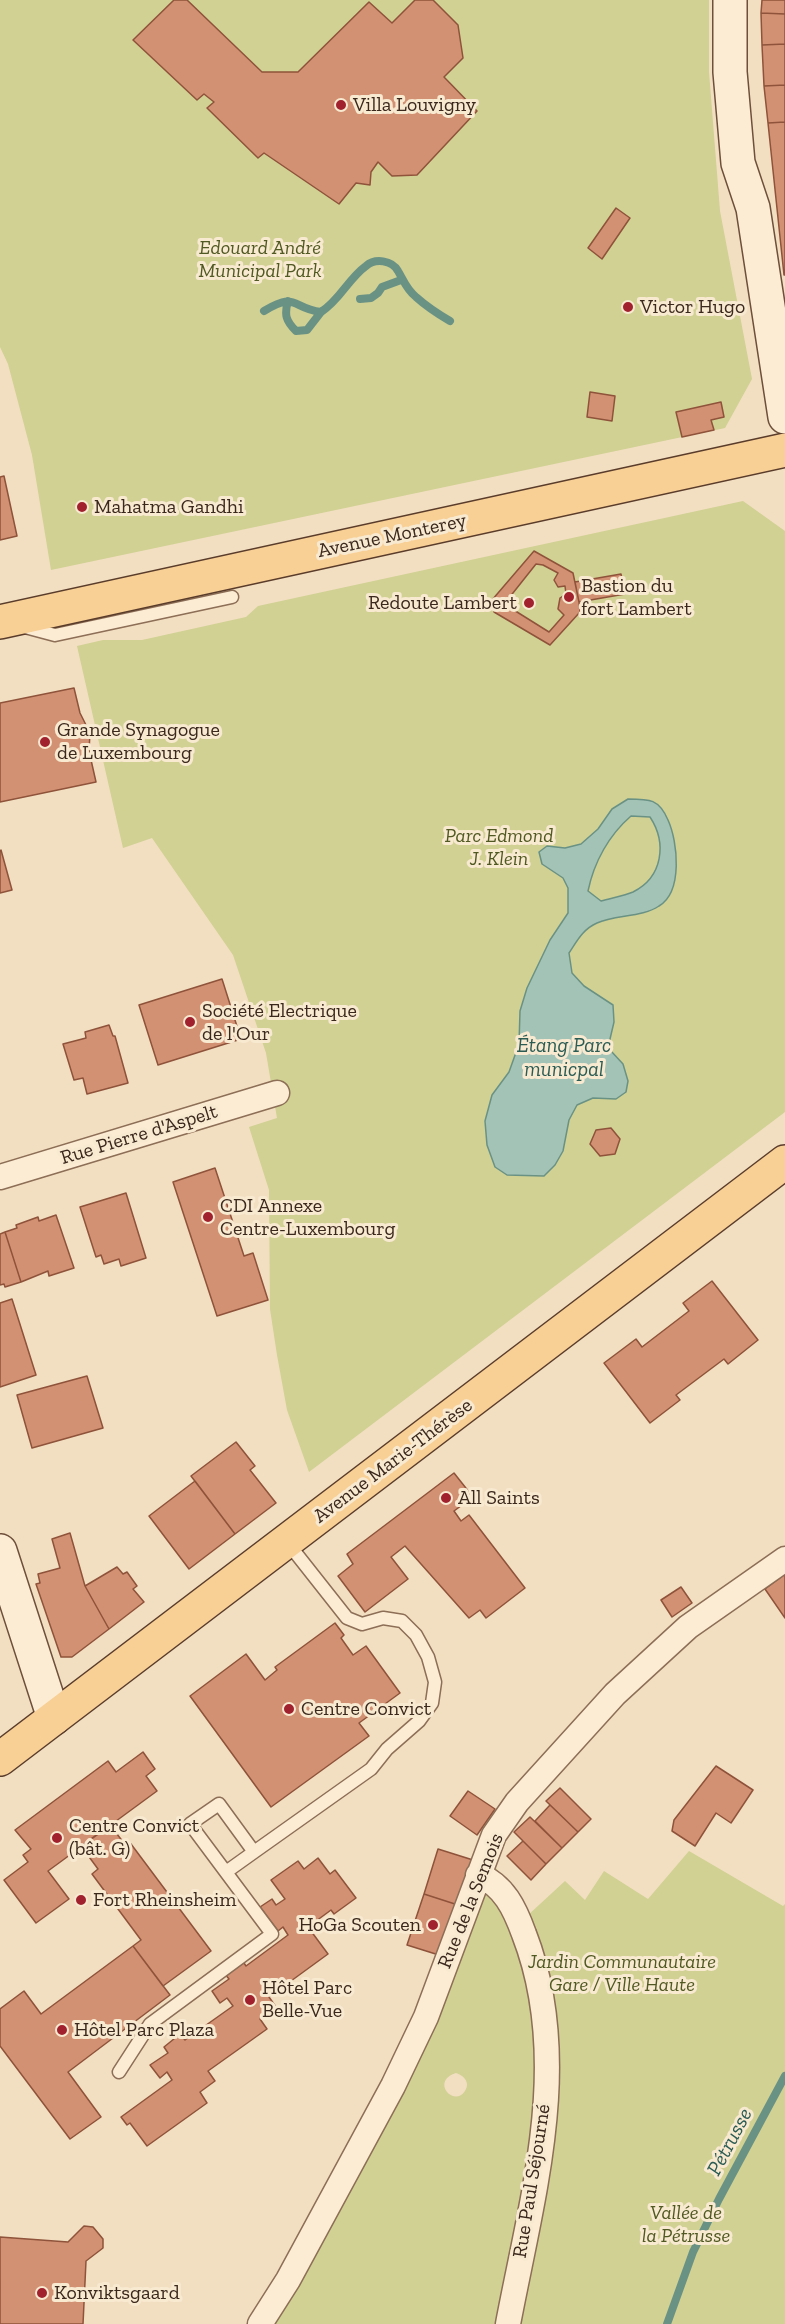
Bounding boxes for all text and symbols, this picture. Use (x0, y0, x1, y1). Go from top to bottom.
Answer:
place label: Villa Louvigny (353, 93, 476, 117)
marker: Villa Louvigny (334, 98, 348, 112)
park label: Edouard André Municipal Park (198, 236, 322, 283)
place label: Victor Hugo (640, 295, 745, 319)
marker: Victor Hugo (621, 300, 635, 314)
place label: Mahatma Gandhi (94, 495, 244, 519)
marker: Mahatma Gandhi (75, 500, 89, 514)
street label: Avenue Monterey (316, 509, 468, 563)
place label: Bastion du fort Lambert (581, 574, 692, 621)
marker: Bastion du fort Lambert (562, 590, 576, 604)
place label: Redoute Lambert (368, 591, 517, 615)
marker: Redoute Lambert (522, 596, 536, 610)
place label: Grande Synagogue de Luxembourg (57, 718, 220, 765)
marker: Grande Synagogue de Luxembourg (38, 735, 52, 749)
park label: Parc Edmond J. Klein (445, 824, 553, 871)
place label: Société Electrique de l'Our (202, 999, 357, 1046)
marker: Société Electrique de l'Our (183, 1015, 197, 1029)
water label: Étang Parc municpal (517, 1033, 611, 1083)
street label: Rue Pierre d'Aspelt (58, 1100, 220, 1170)
place label: CDI Annexe Centre-Luxembourg (220, 1194, 396, 1241)
marker: CDI Annexe Centre-Luxembourg (201, 1210, 215, 1224)
street label: Avenue Marie-Thérèse (309, 1393, 477, 1529)
place label: All Saints (458, 1486, 540, 1510)
marker: All Saints (439, 1491, 453, 1505)
place label: Centre Convict (301, 1697, 431, 1721)
marker: Centre Convict (282, 1702, 296, 1716)
place label: Centre Convict (bât. G) (69, 1814, 199, 1861)
street label: Rue de la Semois (433, 1830, 509, 1972)
marker: Centre Convict (bât. G) (50, 1831, 64, 1845)
place label: Fort Rheinsheim (93, 1888, 237, 1912)
marker: Fort Rheinsheim (74, 1893, 88, 1907)
place label: HoGa Scouten (298, 1913, 421, 1937)
marker: HoGa Scouten (426, 1918, 440, 1932)
park label: Jardin Communautaire Gare / Ville Haute (528, 1950, 716, 1997)
place label: Hôtel Parc Belle-Vue (262, 1976, 352, 2023)
marker: Hôtel Parc Belle-Vue (243, 1993, 257, 2007)
place label: Hôtel Parc Plaza (74, 2018, 214, 2042)
marker: Hôtel Parc Plaza (55, 2023, 69, 2037)
street label: Rue Paul Séjourné (508, 2102, 556, 2260)
water label: Pétrusse (702, 2104, 758, 2180)
park label: Vallée de la Pétrusse (642, 2201, 730, 2248)
place label: Konviktsgaard (54, 2281, 180, 2305)
marker: Konviktsgaard (35, 2286, 49, 2300)

